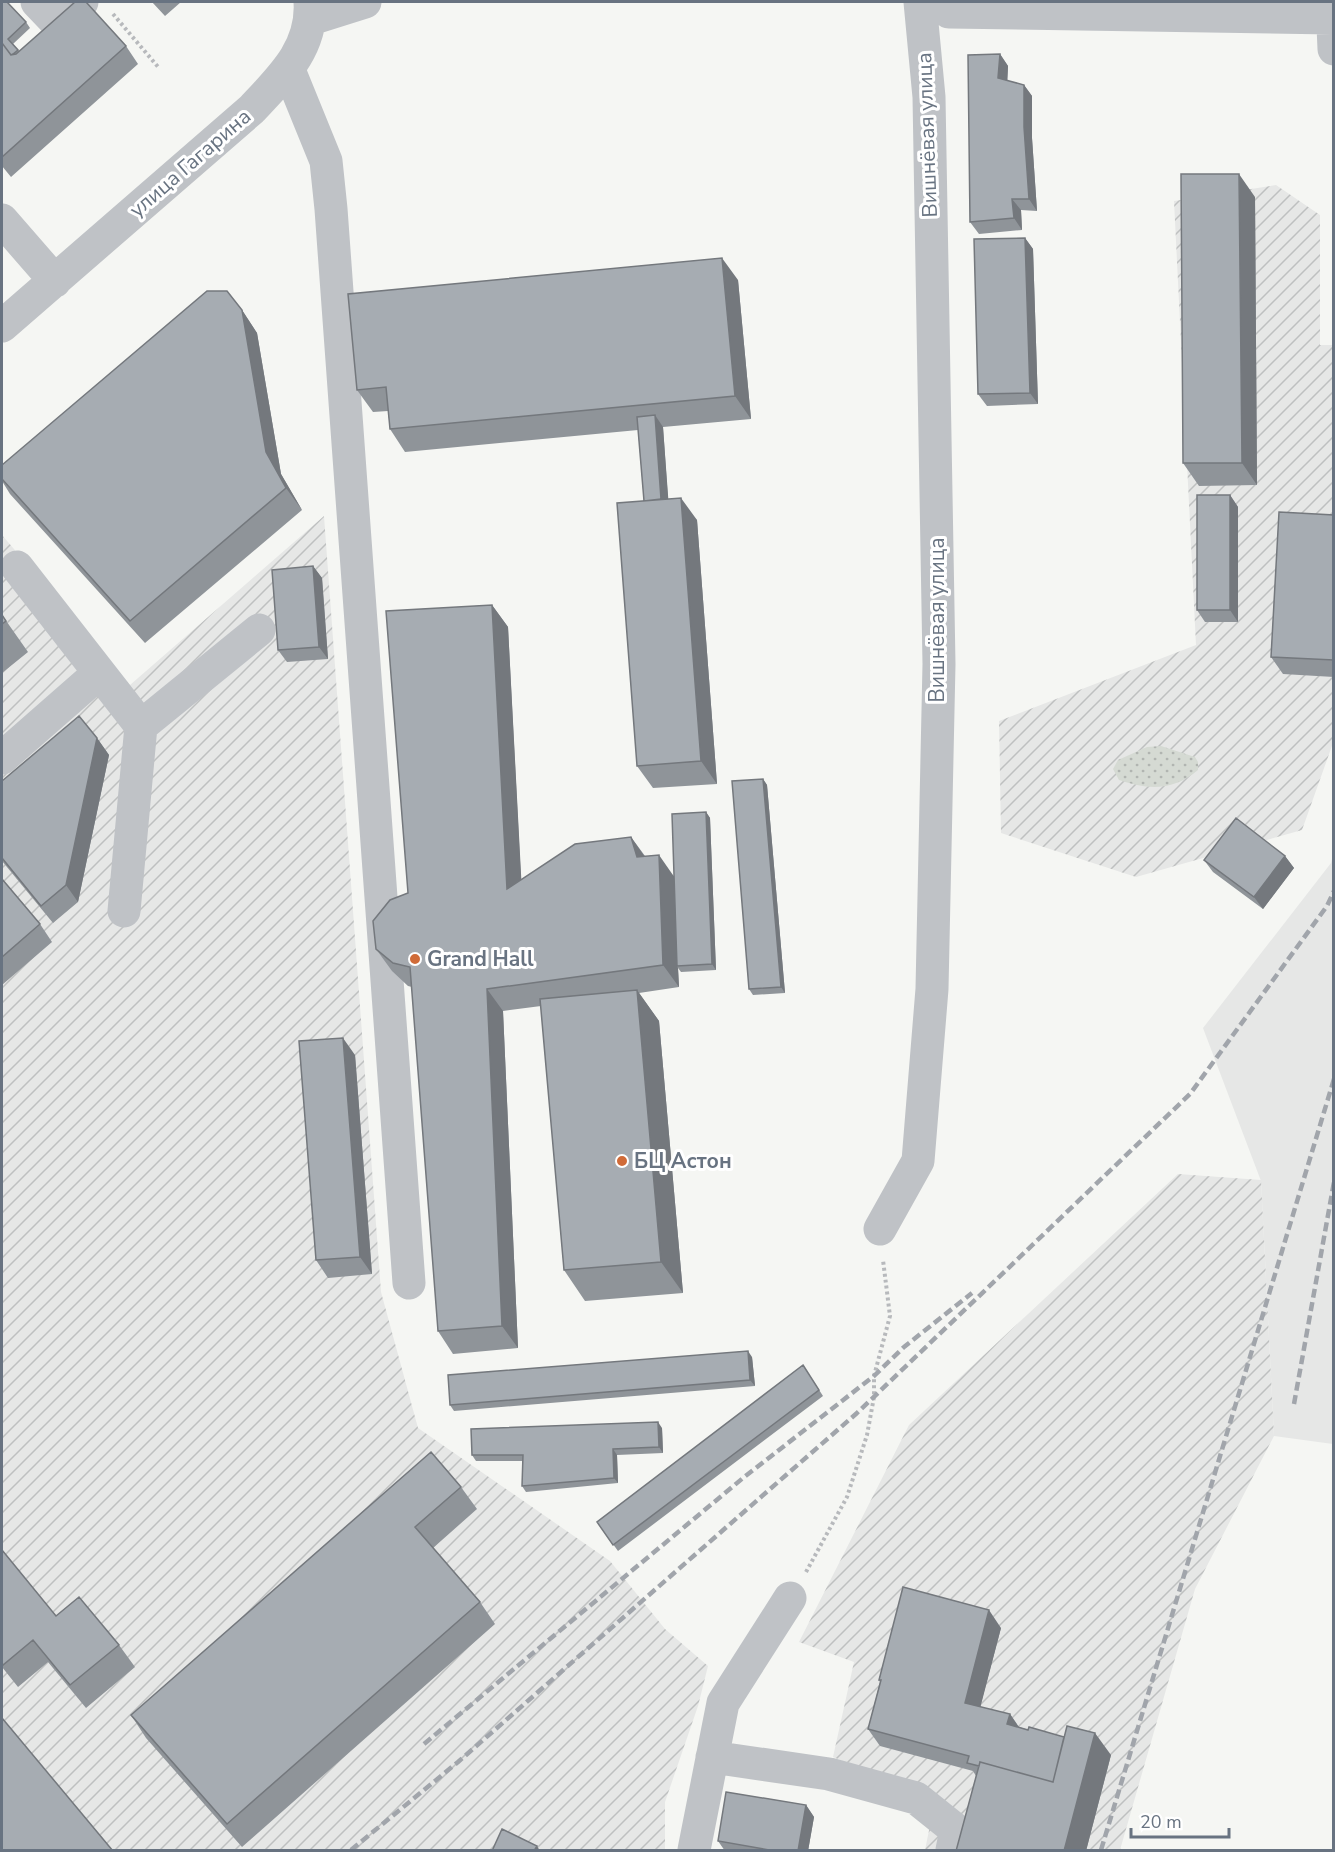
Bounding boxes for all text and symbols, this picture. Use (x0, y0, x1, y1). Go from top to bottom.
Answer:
street label: Вишнёвая улица (910, 52, 944, 218)
street label: улица Гагарина (123, 102, 257, 224)
street label: Вишнёвая улица (923, 537, 951, 703)
place label: Grand Hall (427, 945, 534, 973)
marker: Grand Hall (408, 952, 422, 966)
place label: БЦ Астон (634, 1147, 732, 1175)
marker: БЦ Астон (615, 1154, 629, 1168)
scale bar (1131, 1801, 1228, 1839)
text: 20 m (1140, 1810, 1182, 1834)

